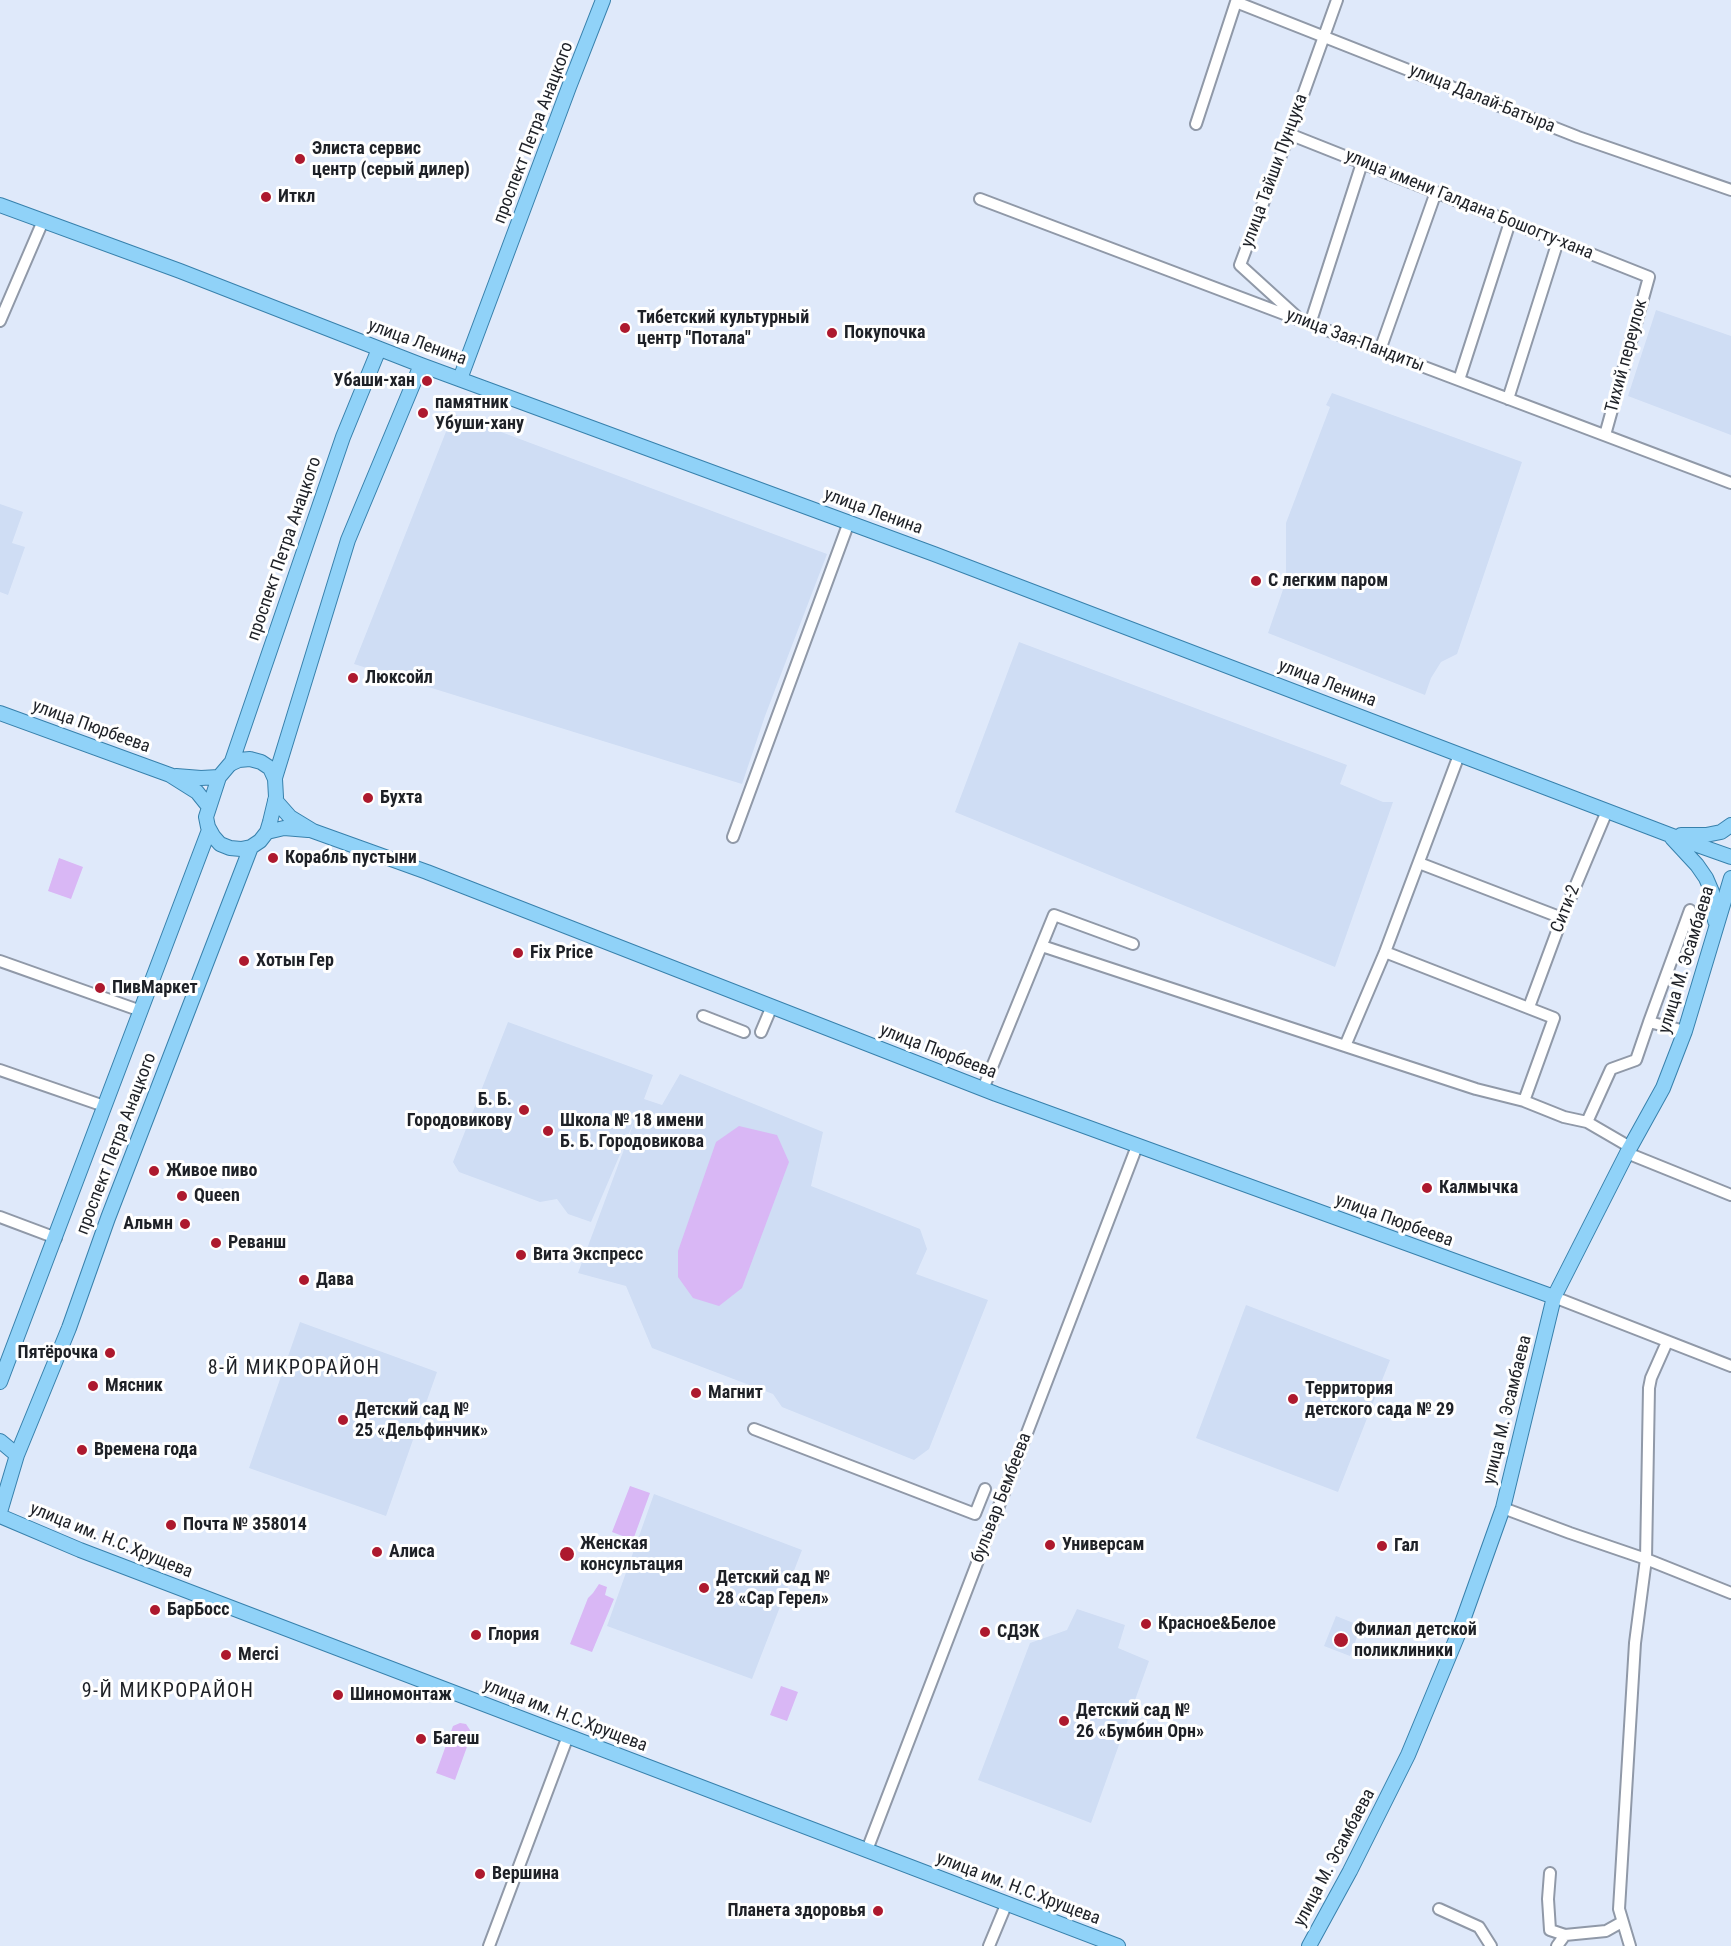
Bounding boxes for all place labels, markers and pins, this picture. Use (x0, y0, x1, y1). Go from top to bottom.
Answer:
place label: Элиста сервис центр (серый дилер) (312, 138, 470, 180)
marker: Элиста сервис центр (серый дилер) (293, 152, 307, 166)
place label: Иткл (278, 186, 315, 208)
marker: Иткл (259, 190, 273, 204)
place label: Тибетский культурный центр "Потала" (637, 307, 809, 350)
marker: Тибетский культурный центр "Потала" (618, 321, 632, 335)
place label: Покупочка (844, 322, 925, 344)
marker: Покупочка (825, 326, 839, 340)
place label: Убаши-хан (333, 370, 415, 392)
marker: Убаши-хан (420, 374, 434, 388)
place label: памятник Убуши-хану (435, 392, 524, 434)
marker: памятник Убуши-хану (416, 406, 430, 420)
place label: С легким паром (1268, 570, 1388, 592)
marker: С легким паром (1249, 574, 1263, 588)
place label: Люксойл (365, 667, 433, 689)
marker: Люксойл (346, 671, 360, 685)
place label: Бухта (380, 787, 422, 809)
marker: Бухта (361, 791, 375, 805)
place label: Корабль пустыни (285, 847, 417, 869)
marker: Корабль пустыни (266, 851, 280, 865)
place label: Fix Price (530, 942, 593, 964)
marker: Fix Price (511, 946, 525, 960)
place label: Хотын Гер (256, 950, 334, 972)
marker: Хотын Гер (237, 954, 251, 968)
place label: ПивМаркет (112, 977, 198, 999)
marker: ПивМаркет (93, 981, 107, 995)
place label: Б. Б. Городовикову (407, 1089, 512, 1132)
marker: Б. Б. Городовикову (517, 1103, 531, 1117)
place label: Школа № 18 имени Б. Б. Городовикова (560, 1110, 704, 1152)
marker: Школа № 18 имени Б. Б. Городовикова (541, 1124, 555, 1138)
place label: Живое пиво (166, 1160, 257, 1182)
marker: Живое пиво (147, 1164, 161, 1178)
place label: Калмычка (1439, 1177, 1518, 1199)
marker: Калмычка (1420, 1181, 1434, 1195)
place label: Queen (194, 1185, 240, 1207)
marker: Queen (175, 1189, 189, 1203)
place label: Альмн (123, 1213, 173, 1235)
marker: Альмн (178, 1217, 192, 1231)
place label: Реванш (228, 1232, 286, 1254)
marker: Реванш (209, 1236, 223, 1250)
place label: Вита Экспресс (533, 1244, 643, 1266)
marker: Вита Экспресс (514, 1248, 528, 1262)
place label: Дава (316, 1269, 354, 1291)
marker: Дава (297, 1273, 311, 1287)
place label: Пятёрочка (18, 1342, 98, 1364)
marker: Пятёрочка (103, 1346, 117, 1360)
place label: Мясник (105, 1375, 163, 1397)
place label: Территория детского сада № 29 (1305, 1378, 1454, 1420)
marker: Мясник (86, 1379, 100, 1393)
place label: Магнит (708, 1382, 763, 1404)
marker: Магнит (689, 1386, 703, 1400)
marker: Территория детского сада № 29 (1286, 1392, 1300, 1406)
place label: Детский сад № 25 «Дельфинчик» (355, 1399, 488, 1442)
marker: Детский сад № 25 «Дельфинчик» (336, 1413, 350, 1427)
place label: Времена года (94, 1439, 197, 1461)
marker: Времена года (75, 1443, 89, 1457)
place label: Почта № 358014 (183, 1514, 307, 1536)
marker: Почта № 358014 (164, 1518, 178, 1532)
place label: Женская консультация (580, 1533, 683, 1576)
place label: Универсам (1062, 1534, 1144, 1556)
place label: Гал (1394, 1535, 1419, 1557)
marker: Универсам (1043, 1538, 1057, 1552)
marker: Гал (1375, 1539, 1389, 1553)
place label: Алиса (389, 1541, 435, 1563)
marker: Алиса (370, 1545, 384, 1559)
marker: Женская консультация (558, 1545, 576, 1563)
place label: Детский сад № 28 «Сар Герел» (716, 1567, 830, 1610)
marker: Детский сад № 28 «Сар Герел» (697, 1581, 711, 1595)
place label: БарБосс (167, 1599, 230, 1621)
marker: БарБосс (148, 1603, 162, 1617)
place label: Красное&Белое (1158, 1613, 1276, 1635)
marker: Красное&Белое (1139, 1617, 1153, 1631)
place label: Филиал детской поликлиники (1354, 1619, 1477, 1662)
place label: СДЭК (997, 1621, 1039, 1643)
place label: Глория (488, 1624, 539, 1646)
marker: СДЭК (978, 1625, 992, 1639)
marker: Глория (469, 1628, 483, 1642)
marker: Филиал детской поликлиники (1332, 1631, 1350, 1649)
place label: Merci (238, 1644, 279, 1666)
marker: Merci (219, 1648, 233, 1662)
place label: Шиномонтаж (350, 1684, 452, 1706)
marker: Шиномонтаж (331, 1688, 345, 1702)
place label: Детский сад № 26 «Бумбин Орн» (1076, 1700, 1204, 1742)
marker: Детский сад № 26 «Бумбин Орн» (1057, 1714, 1071, 1728)
place label: Багеш (433, 1728, 479, 1750)
marker: Багеш (414, 1732, 428, 1746)
place label: Вершина (492, 1863, 559, 1885)
marker: Вершина (473, 1867, 487, 1881)
place label: Планета здоровья (728, 1900, 866, 1922)
marker: Планета здоровья (871, 1904, 885, 1918)

